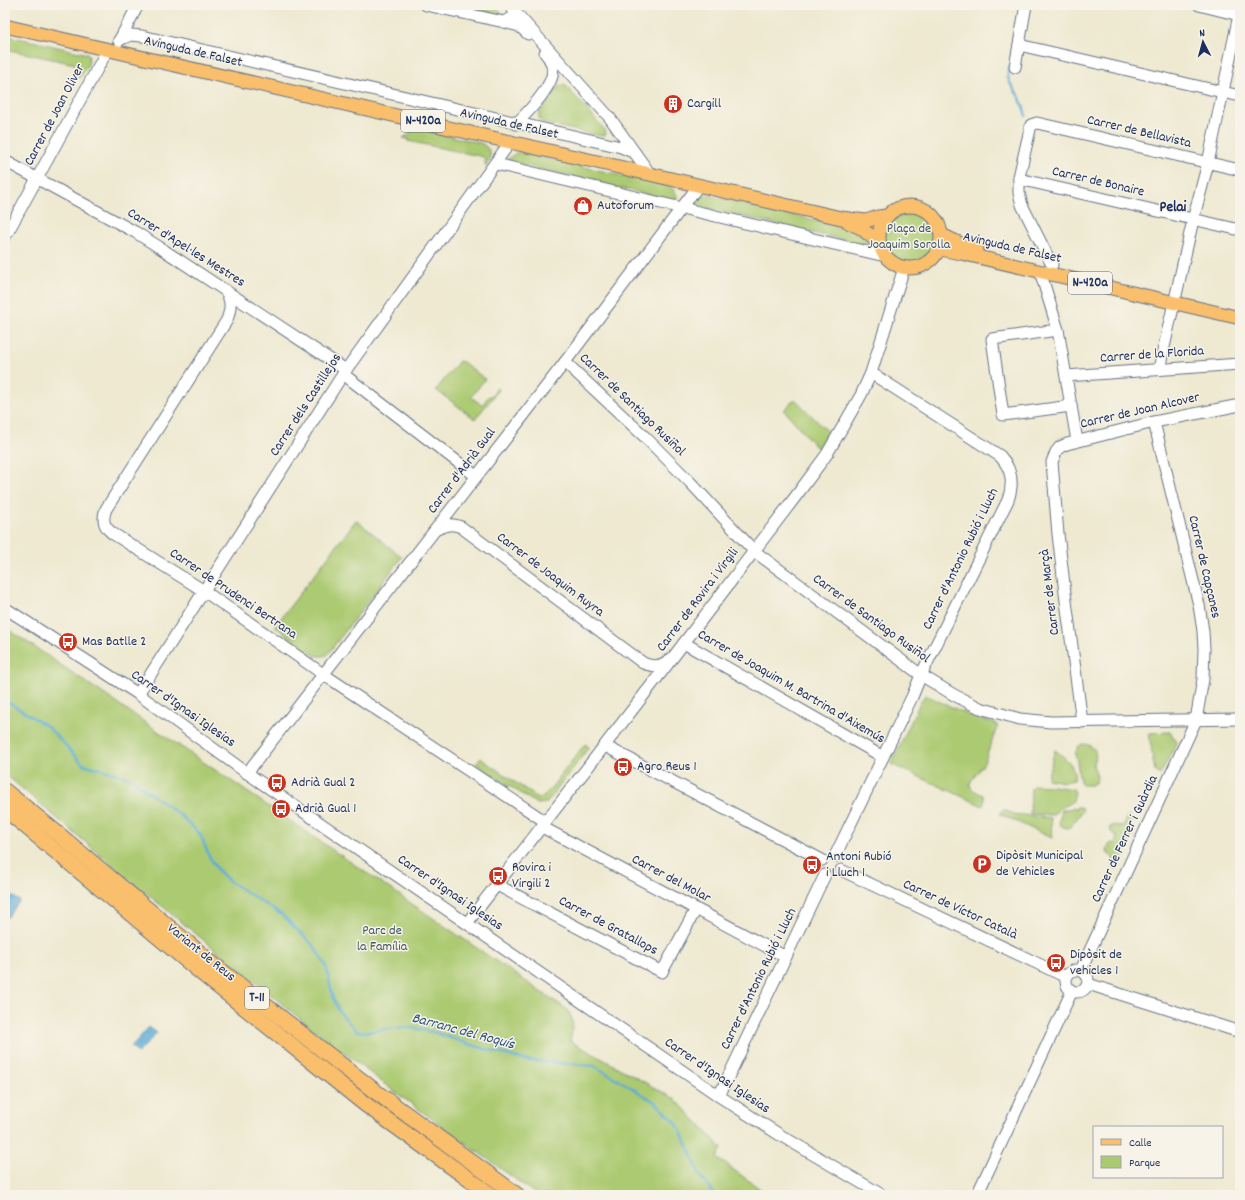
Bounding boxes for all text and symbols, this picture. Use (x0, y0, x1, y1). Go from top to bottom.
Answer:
north arrow (1183, 22, 1223, 62)
text: N (1199, 26, 1206, 42)
street label: Avinguda de Falset (142, 31, 244, 73)
street label: Carrer de Joan Oliver (20, 60, 91, 170)
building icon: Cargill (662, 93, 684, 115)
place label: Cargill (687, 94, 722, 114)
street label: Avinguda de Falset (458, 103, 560, 145)
road number: N-420a (401, 110, 445, 132)
street label: Carrer de Bellavista (1085, 110, 1194, 154)
street label: Carrer de Bonaire (1050, 162, 1146, 202)
shop icon: Autoforum (572, 195, 594, 217)
place label: Autoforum (597, 196, 654, 216)
district label: Pelai (1160, 197, 1187, 219)
street label: Carrer d'Apel·les Mestres (123, 204, 249, 293)
park label: Plaça de Joaquim Sorolla (868, 219, 951, 255)
street label: Avinguda de Falset (961, 227, 1063, 269)
road number: N-420a (1068, 272, 1112, 294)
street label: Carrer de la Florida (1099, 341, 1205, 369)
street label: Carrer dels Castillejos (265, 349, 347, 460)
street label: Carrer de Santiago Rusiñol (574, 349, 690, 462)
street label: Carrer de Joan Alcover (1078, 387, 1202, 434)
street label: Carrer d'Adrià Gual (423, 423, 501, 518)
street label: Carrer d'Antonio Rubió i Lluch (918, 485, 1004, 633)
street label: Carrer de Capçanes (1182, 514, 1226, 621)
street label: Carrer de Joaquim Ruyra (492, 528, 608, 622)
street label: Carrer de Rovira i Virgili (652, 543, 744, 656)
street label: Carrer de Prudenci Bertrana (165, 544, 301, 645)
street label: Carrer de Marçà (1035, 548, 1065, 636)
street label: Carrer de Santiago Rusiñol (808, 570, 934, 669)
street label: Carrer de Joaquim M. Bartrina d'Aixemús (693, 625, 889, 749)
bus stop icon: Mas Batlle 2 (57, 631, 79, 653)
place label: Mas Batlle 2 (82, 632, 146, 652)
street label: Carrer d'Ignasi Iglesias (127, 665, 240, 753)
bus stop icon: Agro Reus 1 (612, 756, 634, 778)
place label: Agro Reus 1 (637, 757, 697, 777)
bus stop icon: Adrià Gual 2 (266, 772, 288, 794)
street label: Carrer de Ferrer i Guàrdia (1087, 772, 1164, 906)
place label: Adrià Gual 2 (291, 773, 355, 793)
bus stop icon: Adrià Gual 1 (270, 798, 292, 820)
place label: Adrià Gual 1 (295, 799, 356, 819)
place label: Dipòsit Municipal de Vehicles (996, 846, 1084, 882)
place label: Antoni Rubió i Lluch 1 (826, 847, 891, 883)
street label: Carrer d'Ignasi Iglesias (393, 850, 507, 936)
street label: Carrer del Molar (628, 850, 715, 909)
parking icon: Dipòsit Municipal de Vehicles (971, 853, 993, 875)
bus stop icon: Antoni Rubió i Lluch 1 (801, 854, 823, 876)
place label: Rovira i Virgili 2 (512, 858, 551, 894)
bus stop icon: Rovira i Virgili 2 (487, 865, 509, 887)
street label: Carrer de Víctor Català (899, 875, 1021, 945)
street label: Carrer de Gratallops (555, 891, 661, 961)
street label: Carrer d'Antonio Rubió i Lluch (716, 905, 802, 1053)
street label: Variant de Reus (162, 919, 240, 987)
park label: Parc de la Família (357, 921, 408, 957)
place label: Dipòsit de vehicles 1 (1070, 945, 1122, 981)
bus stop icon: Dipòsit de vehicles 1 (1045, 952, 1067, 974)
road number: T-11 (245, 987, 269, 1009)
water label: Barranc del Roquís (409, 1008, 517, 1056)
street label: Carrer d'Ignasi Iglesias (660, 1033, 774, 1119)
legend (1093, 1126, 1223, 1178)
text: Calle (1129, 1135, 1152, 1152)
text: Parque (1129, 1155, 1160, 1172)

